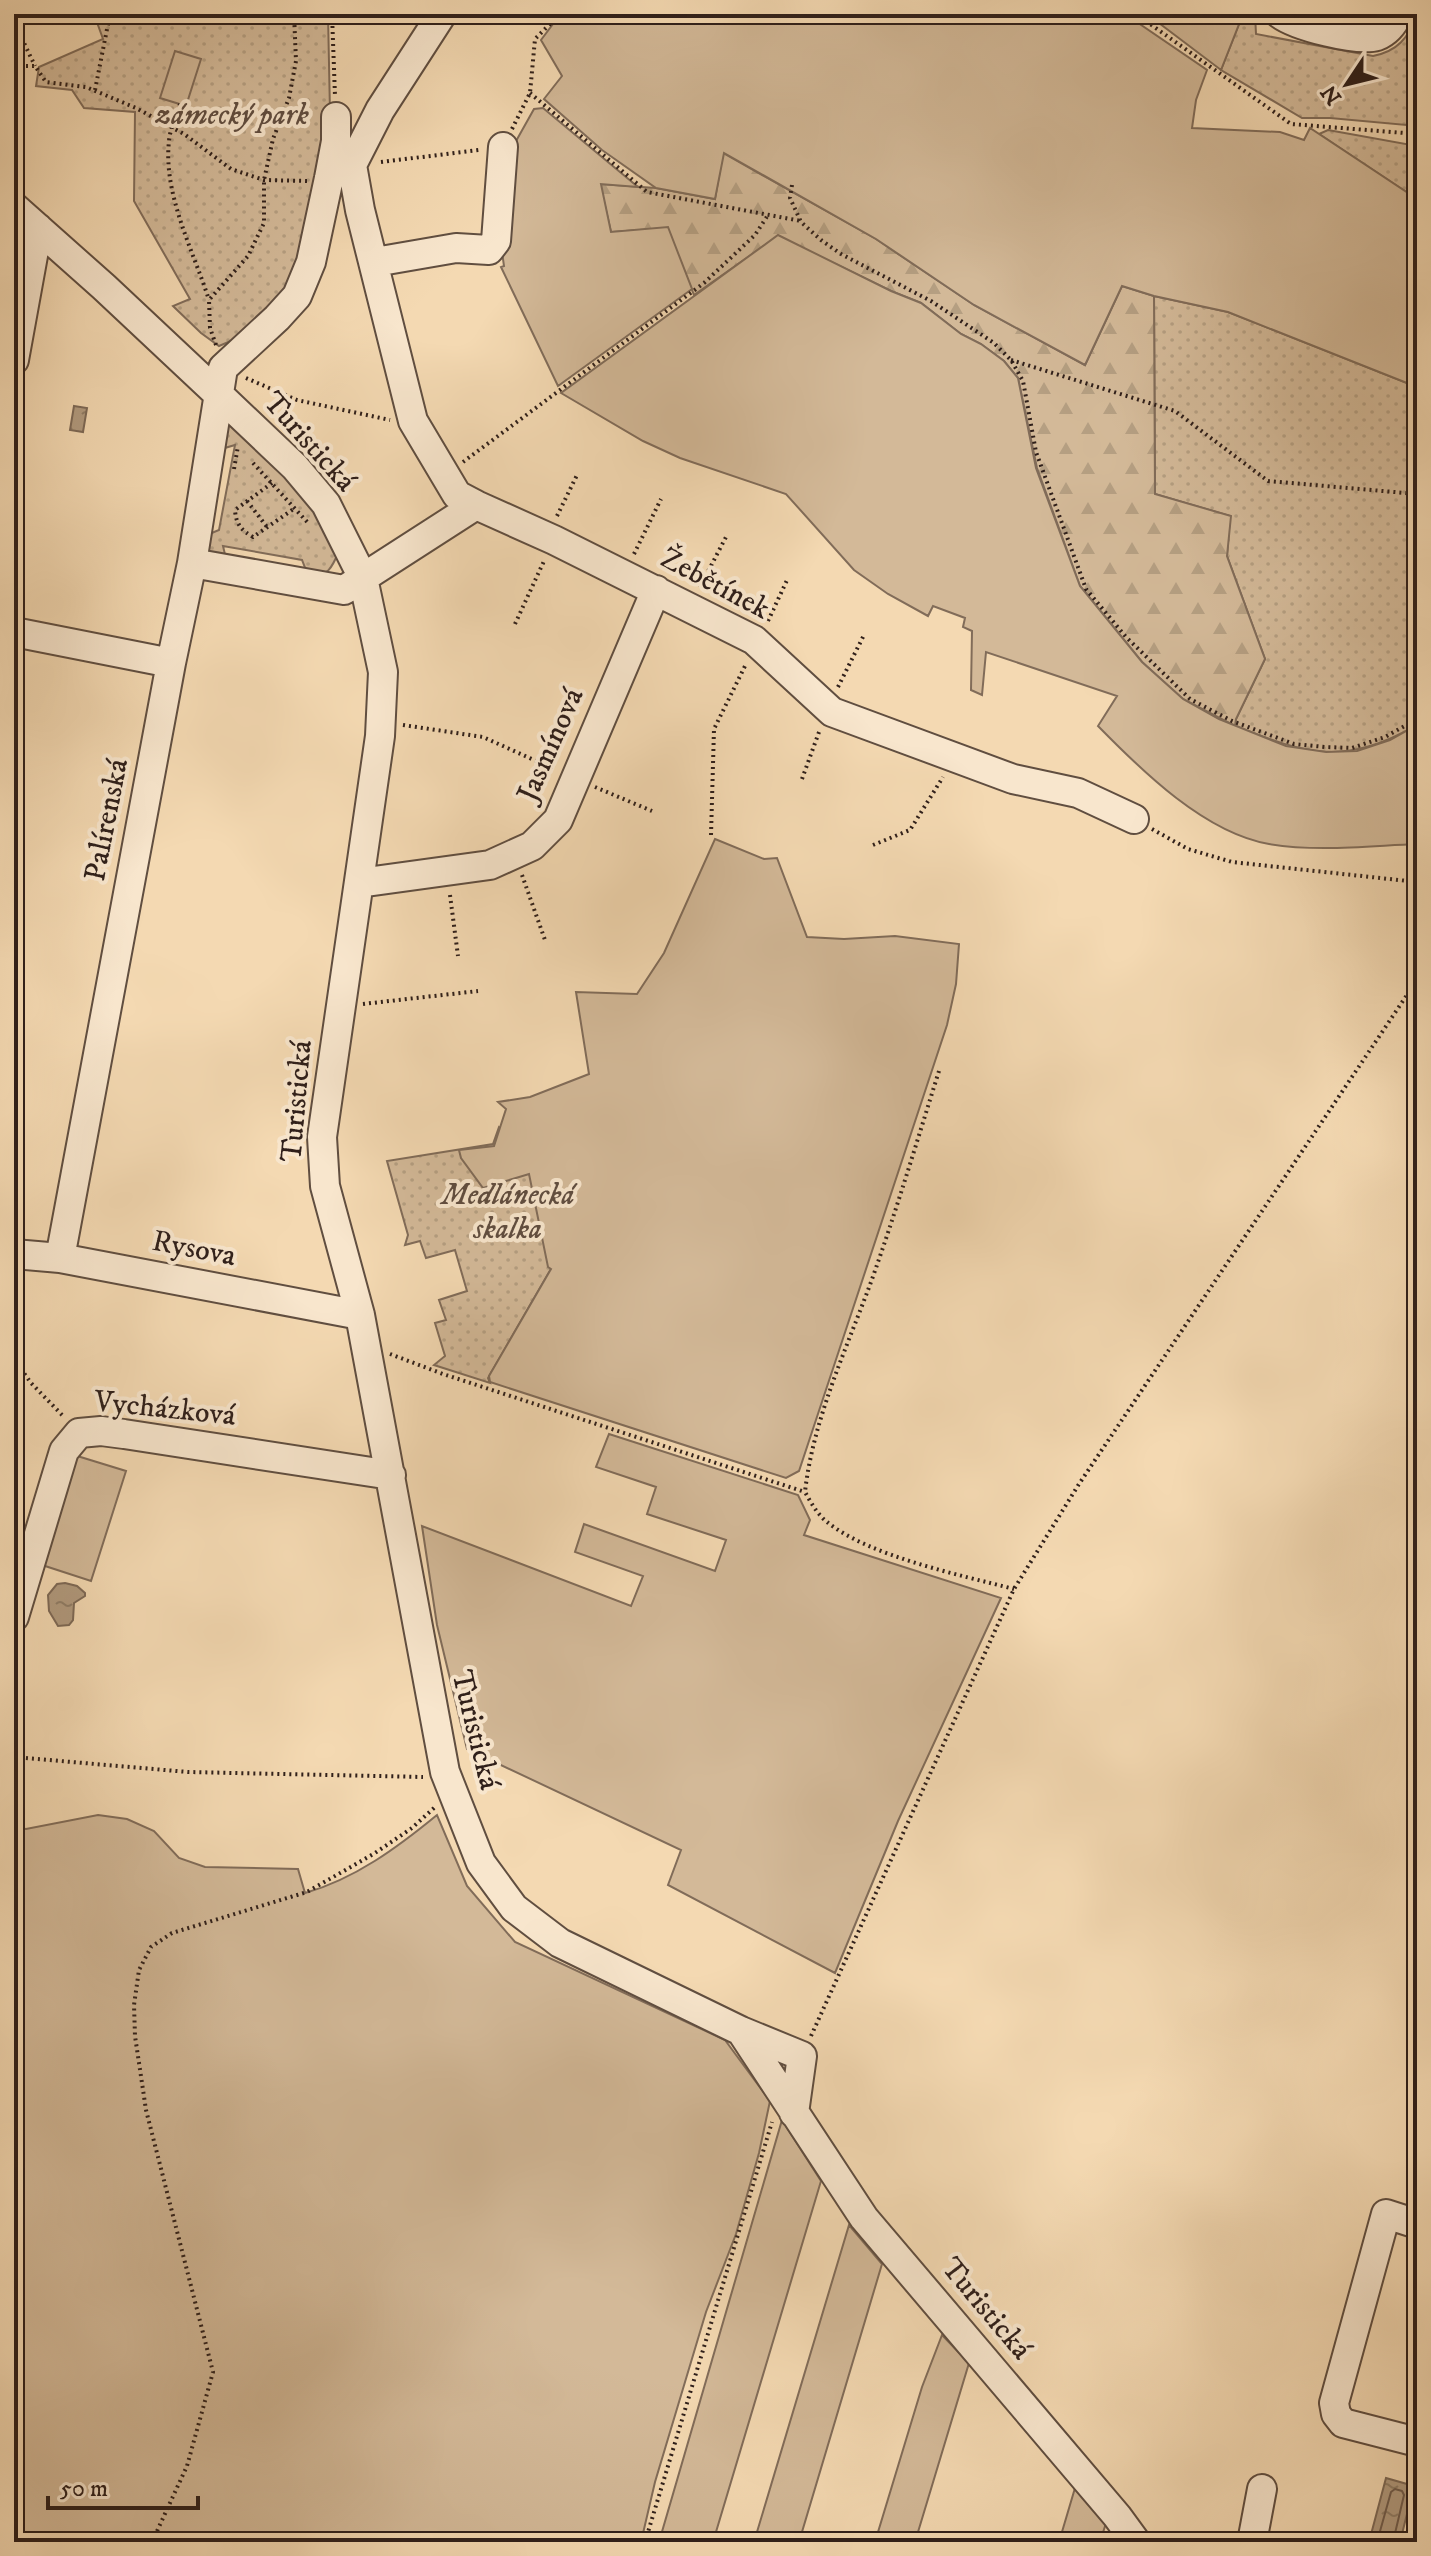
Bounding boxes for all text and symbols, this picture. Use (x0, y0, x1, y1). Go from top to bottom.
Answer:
north arrow (1307, 44, 1387, 124)
text: N (1316, 79, 1348, 110)
park label: zámecký park (154, 97, 309, 134)
street label: Turistická (255, 384, 364, 500)
street label: Žebětínek (654, 538, 777, 628)
street label: Jasmínová (508, 682, 593, 810)
street label: Palírenská (77, 755, 137, 884)
street label: Turistická (273, 1038, 321, 1163)
park label: Medlánecká skalka (440, 1177, 577, 1248)
street label: Rysova (149, 1223, 239, 1275)
street label: Vycházková (91, 1383, 238, 1435)
street label: Turistická (442, 1666, 508, 1794)
street label: Turistická (933, 2250, 1039, 2368)
scale bar (48, 2460, 198, 2510)
text: 50 m (60, 2474, 108, 2504)

